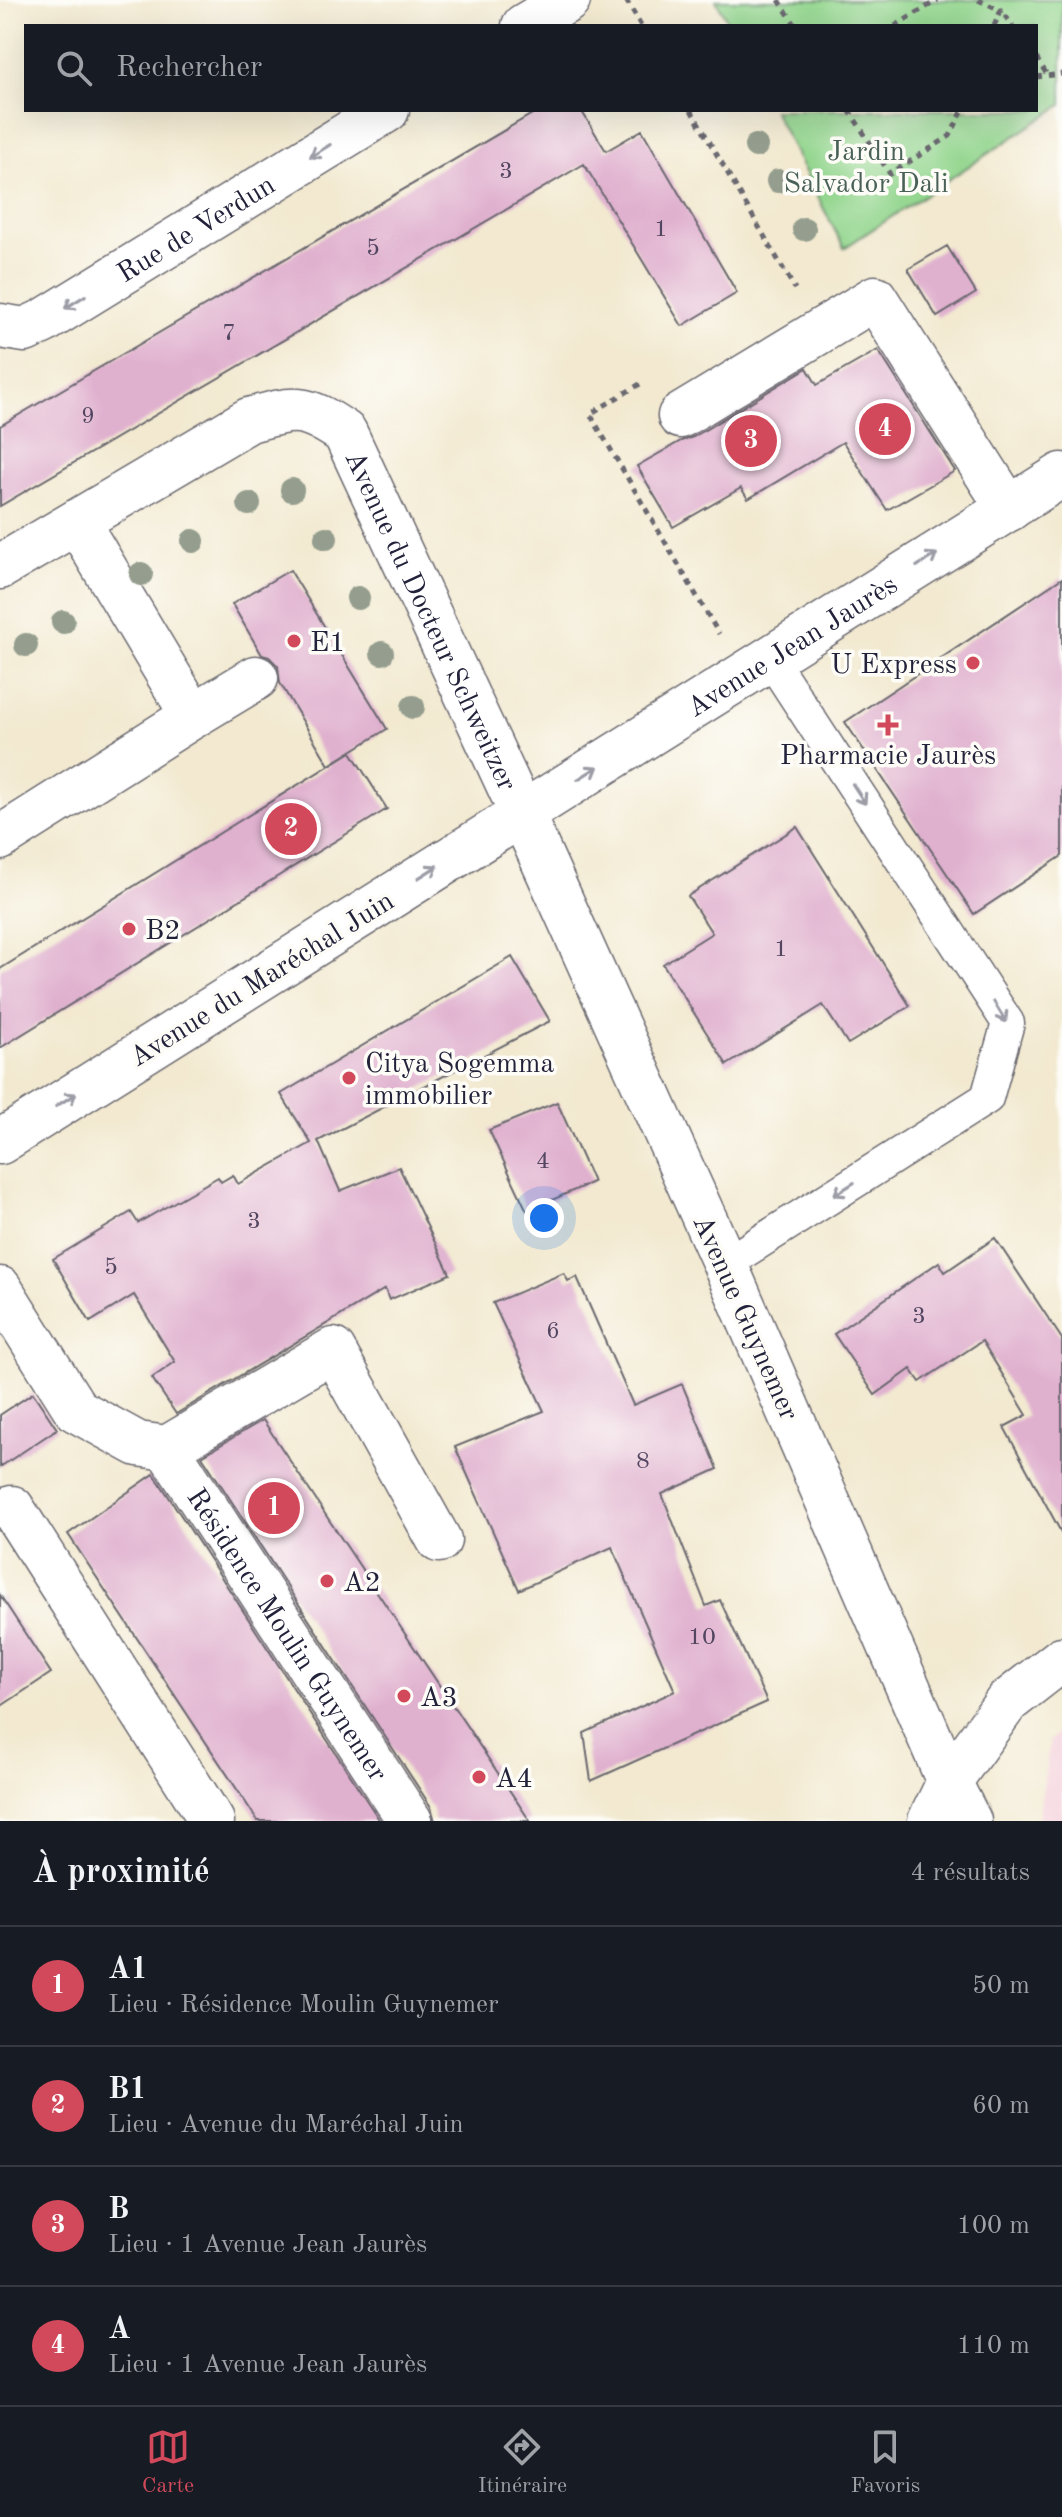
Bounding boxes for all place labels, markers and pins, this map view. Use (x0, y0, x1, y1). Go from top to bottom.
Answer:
pin: 4 (859, 399, 911, 459)
pin: 3 (725, 411, 777, 471)
place label: E1 (310, 630, 346, 658)
marker: E1 (285, 632, 303, 650)
place label: U Express (830, 652, 957, 680)
marker: U Express (964, 654, 982, 672)
marker: Pharmacie Jaurès (879, 716, 897, 734)
place label: Pharmacie Jaurès (780, 743, 996, 771)
pin: 2 (265, 799, 317, 859)
place label: B2 (145, 918, 181, 946)
marker: B2 (120, 920, 138, 938)
place label: Citya Sogemma immobilier (365, 1051, 554, 1111)
marker: Citya Sogemma immobilier (340, 1069, 358, 1087)
pin: 1 (248, 1478, 300, 1538)
place label: A2 (343, 1570, 381, 1598)
marker: A2 (318, 1572, 336, 1590)
place label: A3 (420, 1685, 458, 1713)
marker: A3 (395, 1687, 413, 1705)
place label: A4 (495, 1766, 533, 1794)
marker: A4 (470, 1768, 488, 1786)

